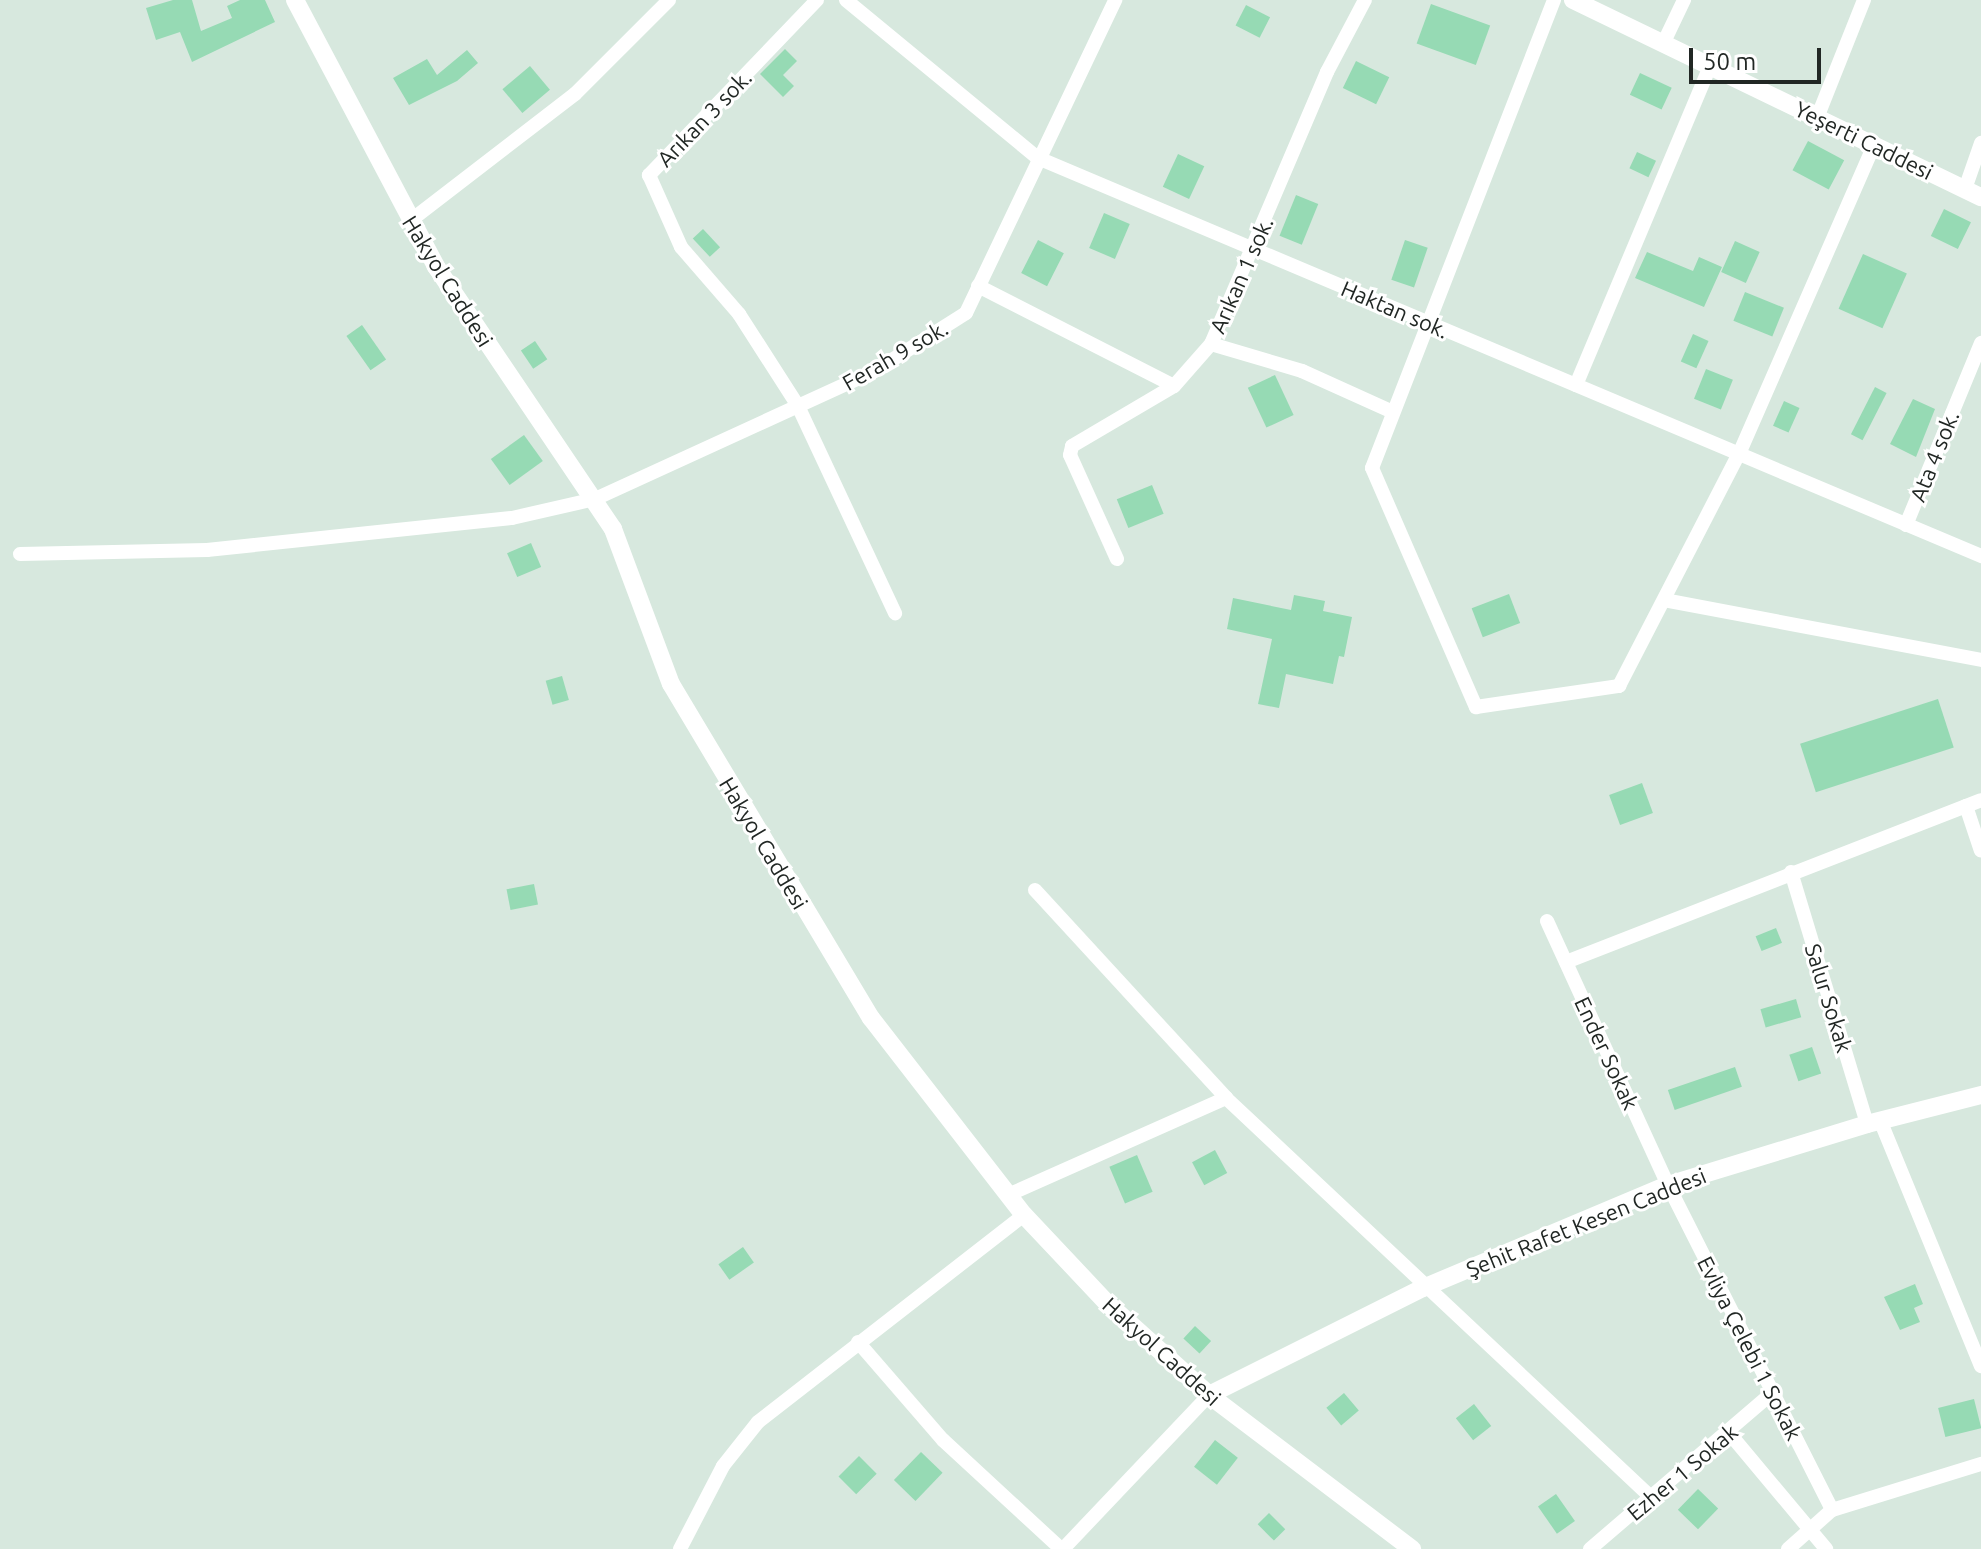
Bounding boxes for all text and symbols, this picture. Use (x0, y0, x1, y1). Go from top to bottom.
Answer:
scale bar (1693, 32, 1825, 82)
text: 50 m (1703, 48, 1756, 75)
street label: Arıkan 3 sok. (651, 64, 757, 172)
street label: Yeşerti Caddesi (1791, 95, 1937, 185)
street label: Hakyol Caddesi (397, 211, 499, 351)
street label: Arıkan 1 sok. (1204, 213, 1278, 337)
street label: Haktan sok. (1337, 275, 1453, 343)
street label: Ferah 9 sok. (838, 314, 952, 396)
street label: Ata 4 sok. (1904, 407, 1964, 505)
street label: Hakyol Caddesi (714, 772, 814, 914)
street label: Salur Sokak (1800, 940, 1858, 1056)
street label: Ender Sokak (1569, 993, 1645, 1113)
street label: Şehit Rafet Kesen Caddesi (1462, 1162, 1710, 1282)
street label: Evliya Çelebi 1 Sokak (1692, 1252, 1808, 1444)
street label: Hakyol Caddesi (1098, 1291, 1226, 1411)
street label: Ezher 1 Sokak (1621, 1418, 1743, 1526)

